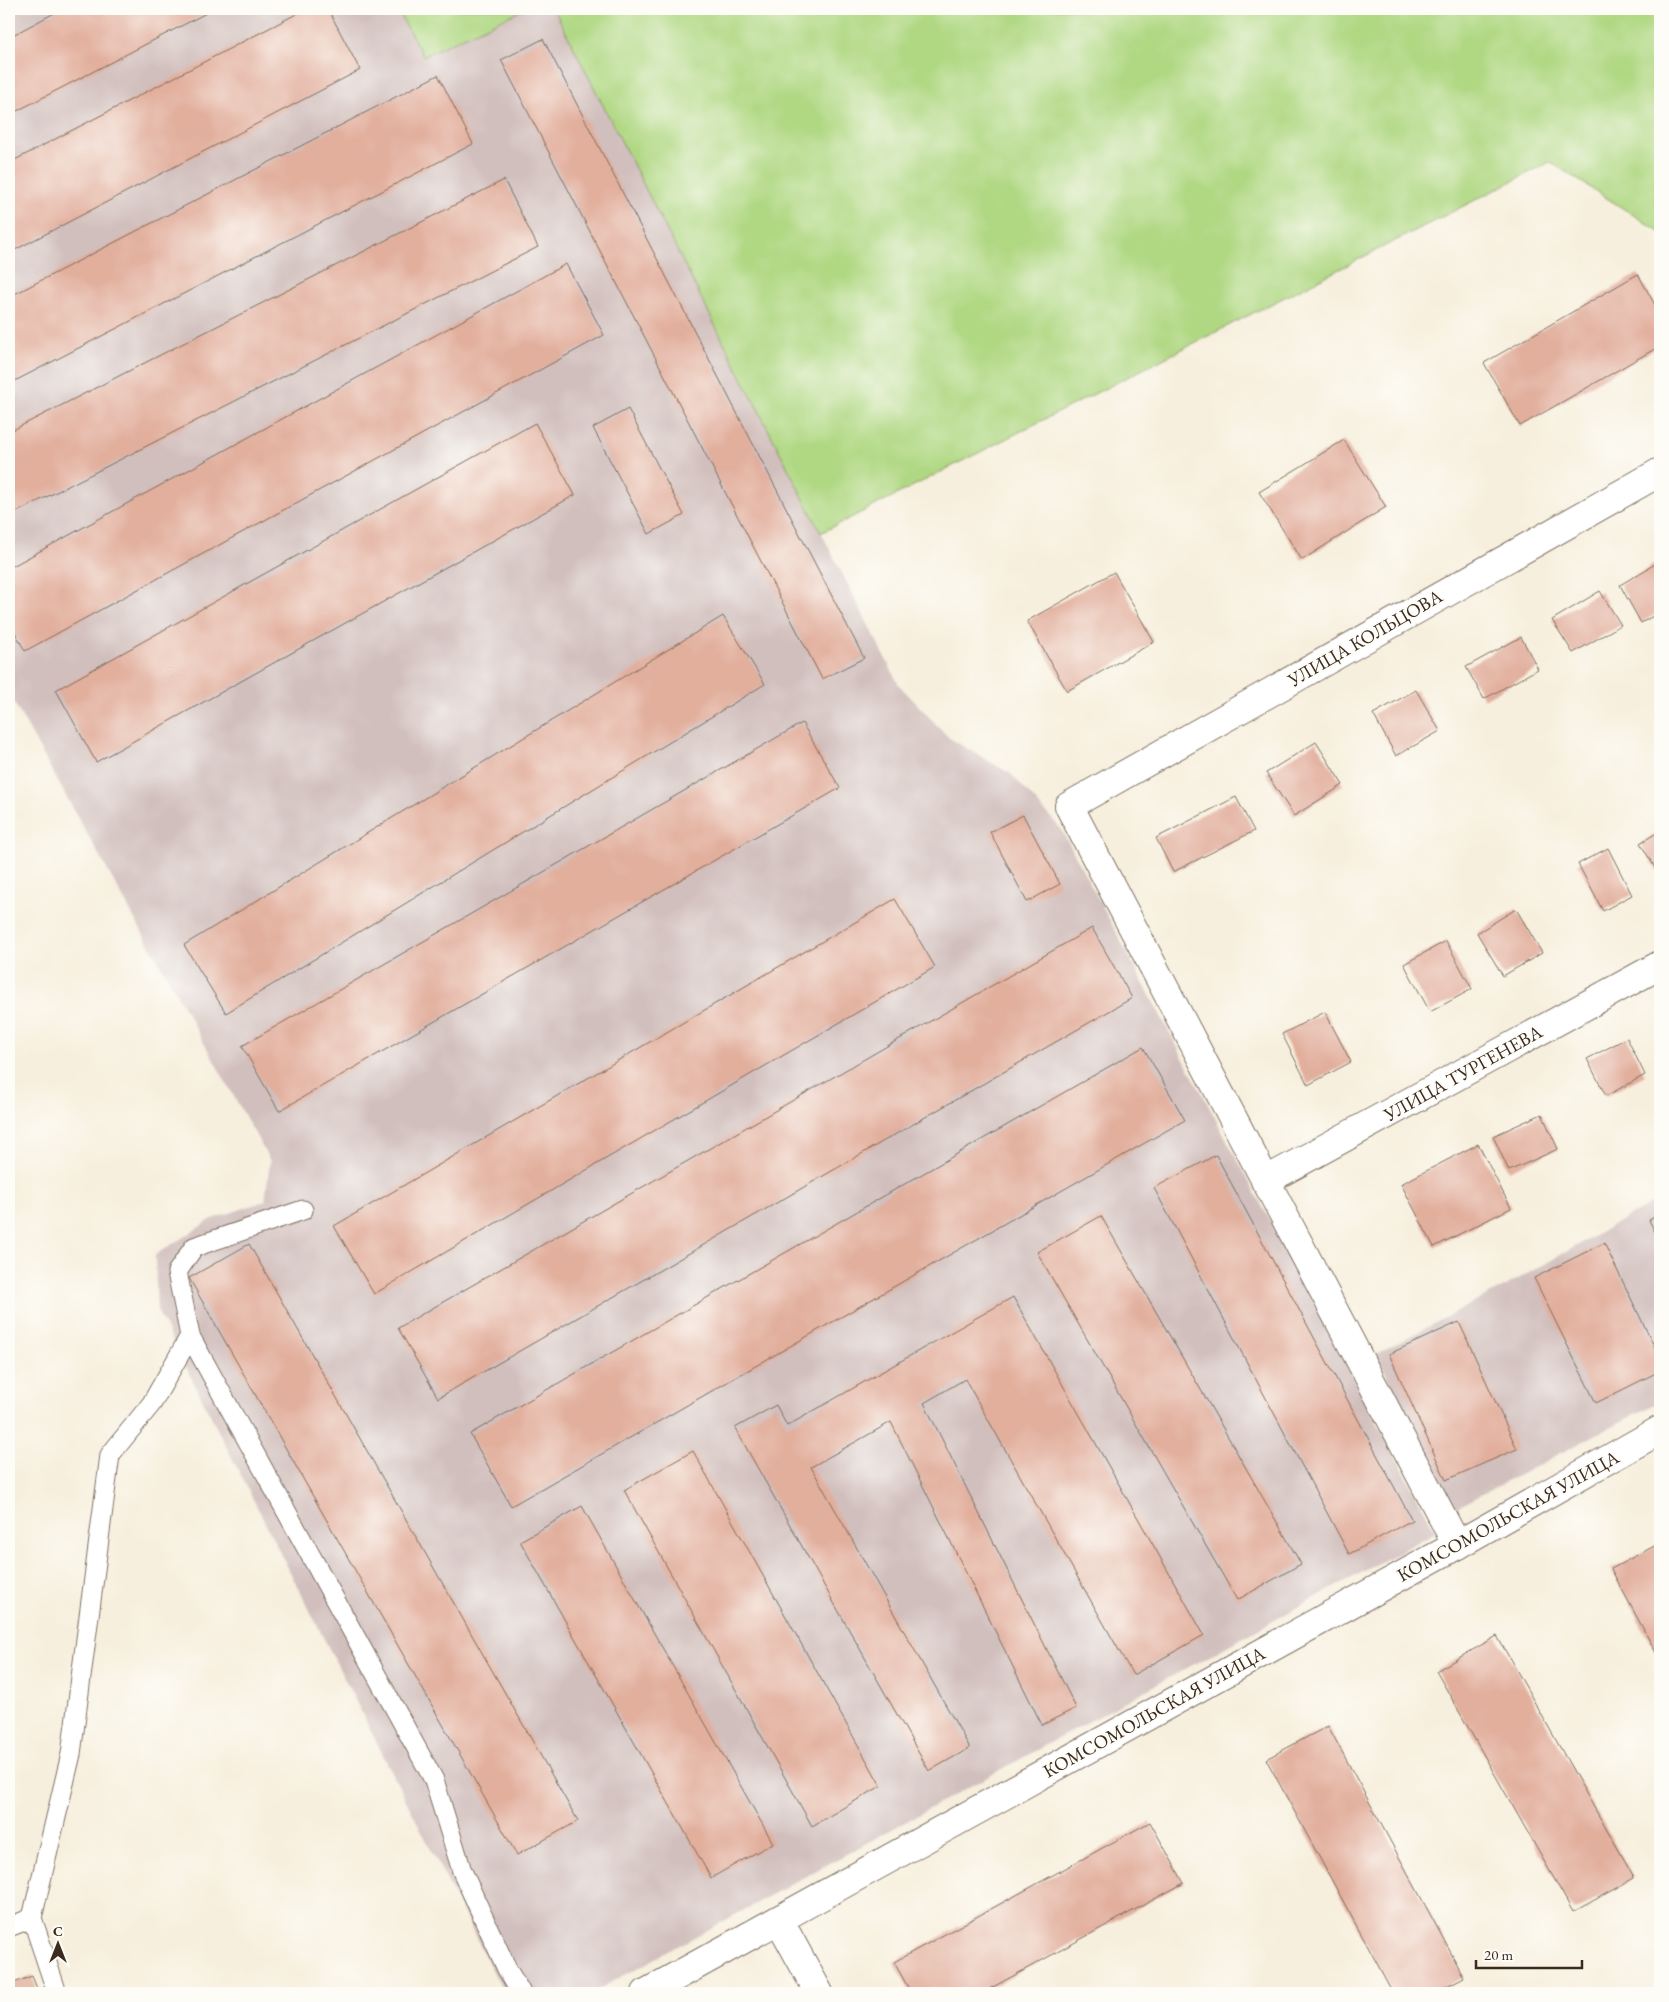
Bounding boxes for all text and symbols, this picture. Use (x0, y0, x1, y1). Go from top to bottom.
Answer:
street label: УЛИЦА КОЛЬЦОВА (1282, 583, 1448, 693)
street label: УЛИЦА ТУРГЕНЕВА (1378, 1019, 1547, 1127)
street label: КОМСОМОЛЬСКАЯ УЛИЦА (1393, 1444, 1624, 1588)
street label: КОМСОМОЛЬСКАЯ УЛИЦА (1039, 1640, 1270, 1784)
north arrow (32, 1920, 82, 1970)
text: С (53, 1922, 63, 1940)
scale bar (1476, 1937, 1583, 1969)
text: 20 m (1484, 1945, 1513, 1964)

